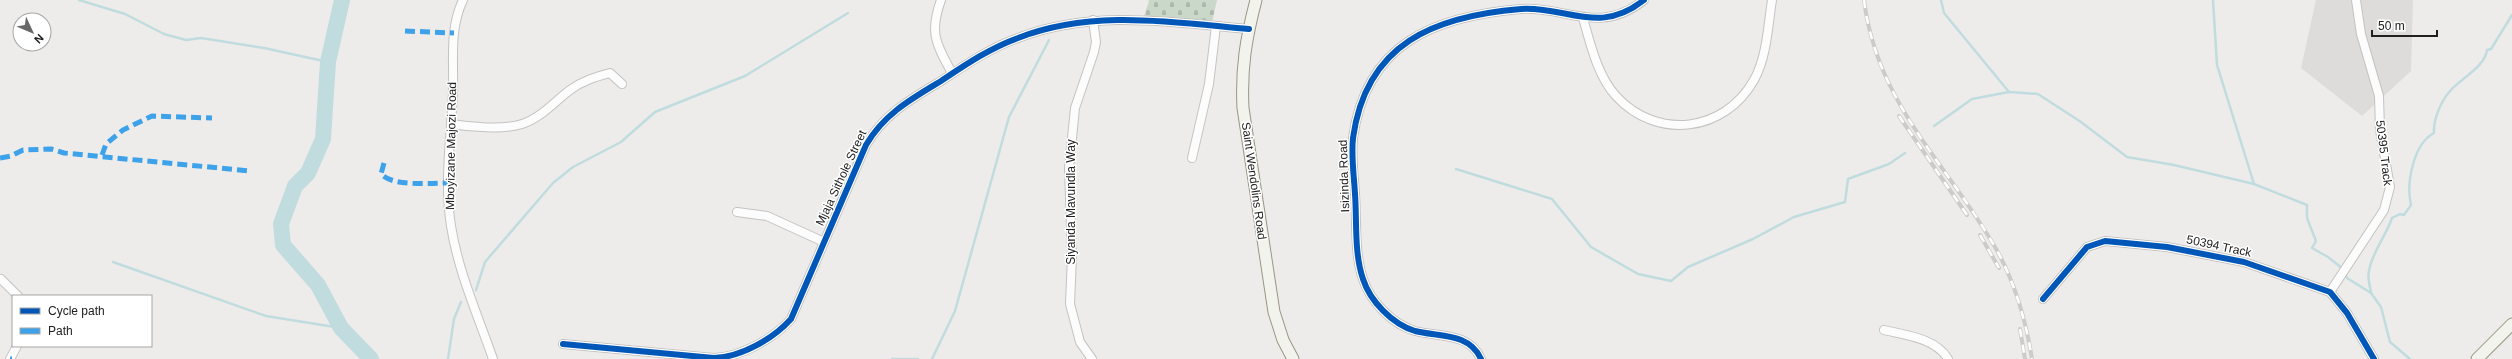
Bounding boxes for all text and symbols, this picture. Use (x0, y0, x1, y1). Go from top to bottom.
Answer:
north arrow (12, 12, 52, 52)
scale bar (2372, 12, 2437, 38)
text: 50 m (2378, 19, 2405, 33)
text: N (32, 32, 46, 46)
street label: Mboyizane Majozi Road (443, 82, 459, 210)
street label: 50395 Track (2373, 119, 2395, 188)
street label: Saint Wendolins Road (1239, 121, 1269, 241)
street label: Mjaja Sithole Street (813, 127, 870, 228)
street label: Siyanda Mavundla Way (1064, 139, 1078, 265)
street label: Isizinda Road (1336, 139, 1352, 213)
street label: 50394 Track (2185, 232, 2254, 260)
legend (12, 295, 152, 347)
text: Cycle path (48, 304, 105, 318)
text: Path (48, 324, 73, 338)

